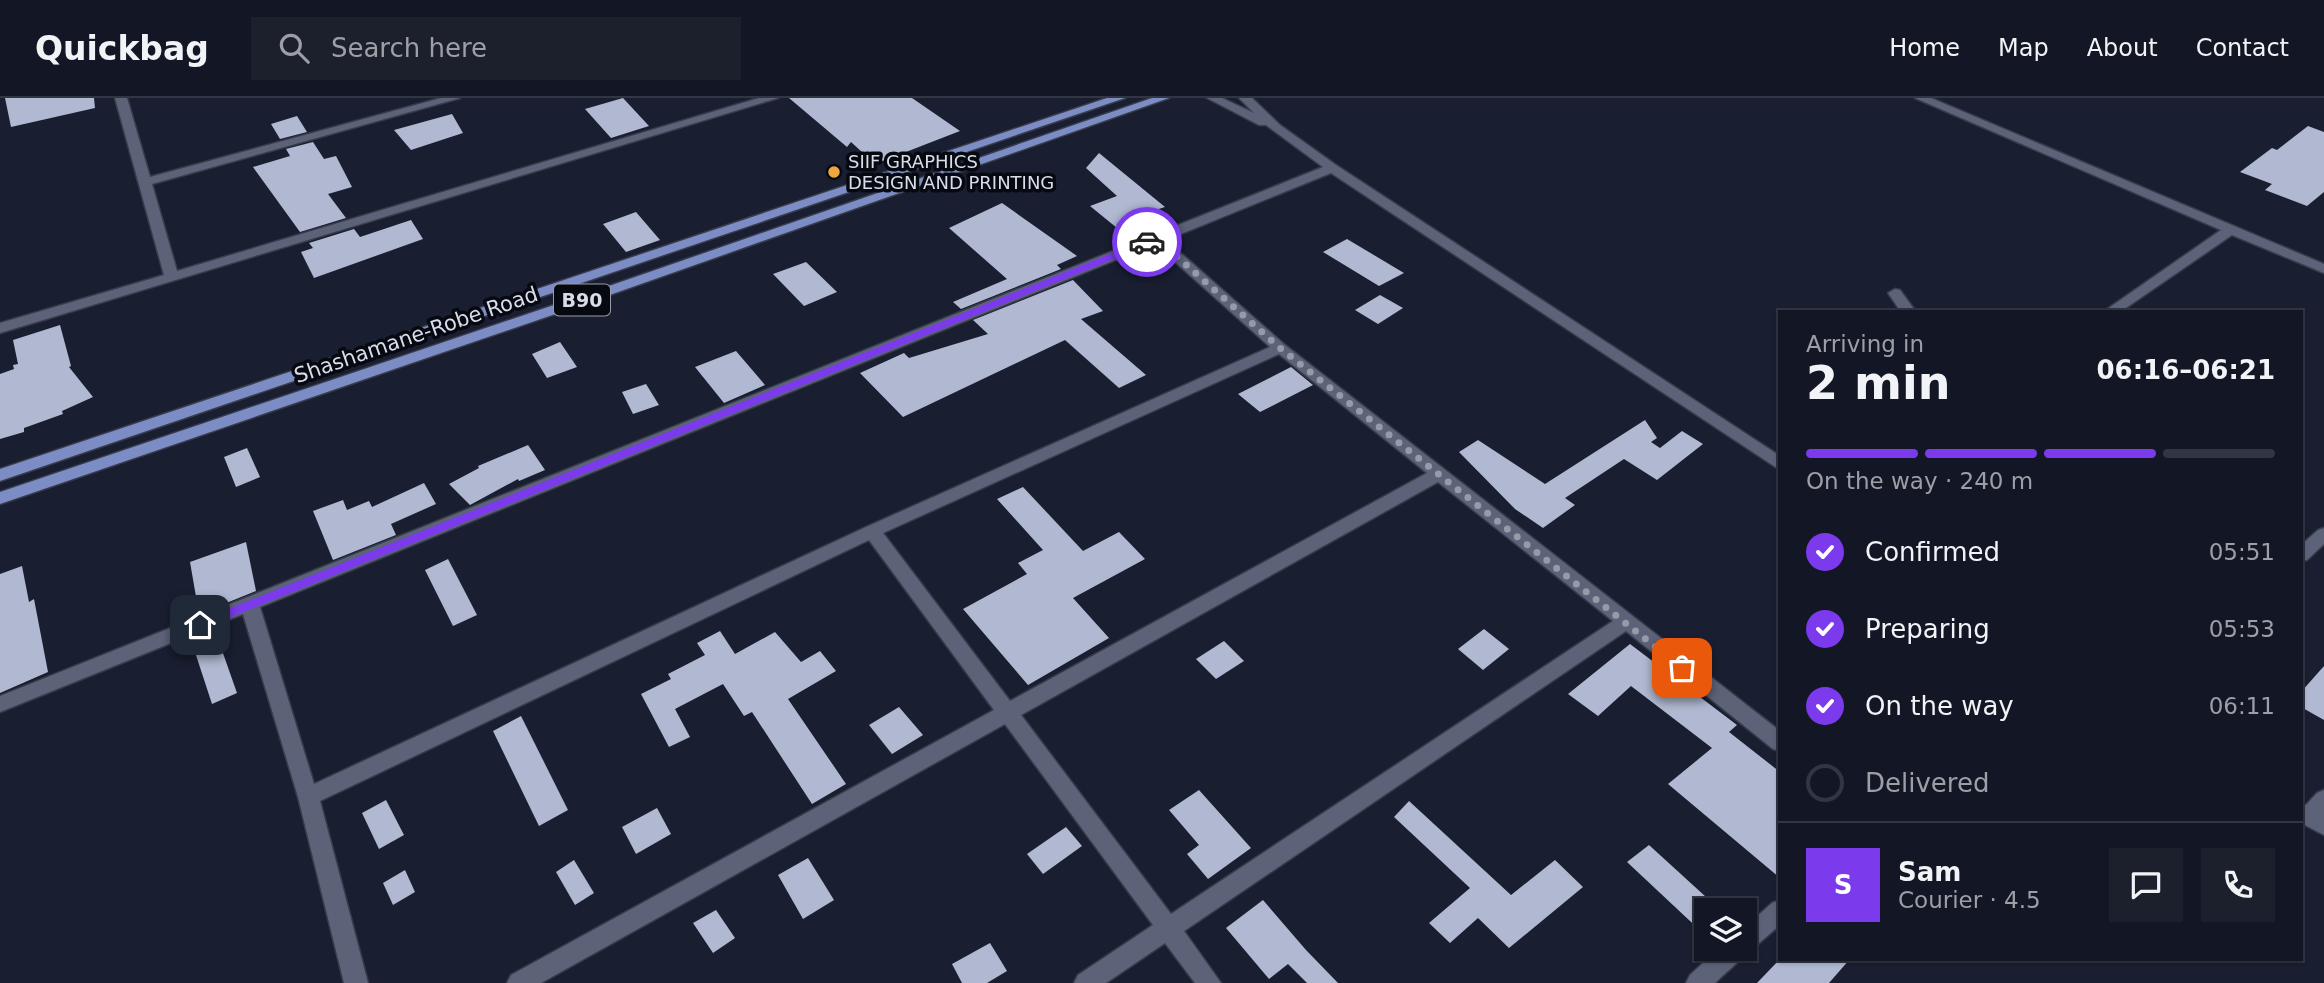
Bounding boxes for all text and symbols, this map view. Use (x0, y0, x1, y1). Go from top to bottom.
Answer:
search box (251, 17, 741, 80)
text: Quickbag (35, 29, 209, 68)
icon: search (275, 29, 313, 67)
text: Search here (331, 33, 487, 63)
text: Home (1889, 34, 1960, 62)
text: Map (1998, 34, 2049, 62)
text: About (2087, 34, 2158, 62)
text: Contact (2196, 34, 2289, 62)
place label: SIIF GRAPHICS DESIGN AND PRINTING (848, 151, 1054, 193)
marker: SIIF GRAPHICS DESIGN AND PRINTING (826, 164, 842, 180)
courier (1112, 207, 1182, 277)
icon: car (1128, 223, 1166, 261)
street label: Shashamane-Robe Road (291, 282, 541, 388)
road number: B90 (554, 284, 610, 316)
text: Arriving in (1806, 331, 1924, 357)
text: 06:16–06:21 (2096, 355, 2275, 385)
text: 2 min (1806, 356, 1950, 410)
text: On the way · 240 m (1806, 468, 2033, 494)
icon: check (1806, 533, 1844, 571)
text: Confirmed (1865, 537, 2000, 567)
text: 05:51 (2209, 539, 2275, 565)
pin (170, 595, 230, 655)
icon: home (181, 606, 219, 644)
icon: check (1806, 610, 1844, 648)
text: Preparing (1865, 614, 1990, 644)
text: 05:53 (2209, 616, 2275, 642)
pin (1652, 638, 1712, 698)
icon: bag (1663, 649, 1701, 687)
icon: check (1806, 687, 1844, 725)
text: On the way (1865, 691, 2014, 721)
text: 06:11 (2209, 693, 2275, 719)
text: Delivered (1865, 768, 1989, 798)
button: chat (2109, 848, 2183, 922)
button: phone (2201, 848, 2275, 922)
text: Sam (1898, 857, 1961, 887)
text: S (1834, 870, 1852, 900)
text: Courier · 4.5 (1898, 887, 2041, 913)
map controls (1694, 898, 1757, 961)
button: layers (1694, 898, 1757, 961)

